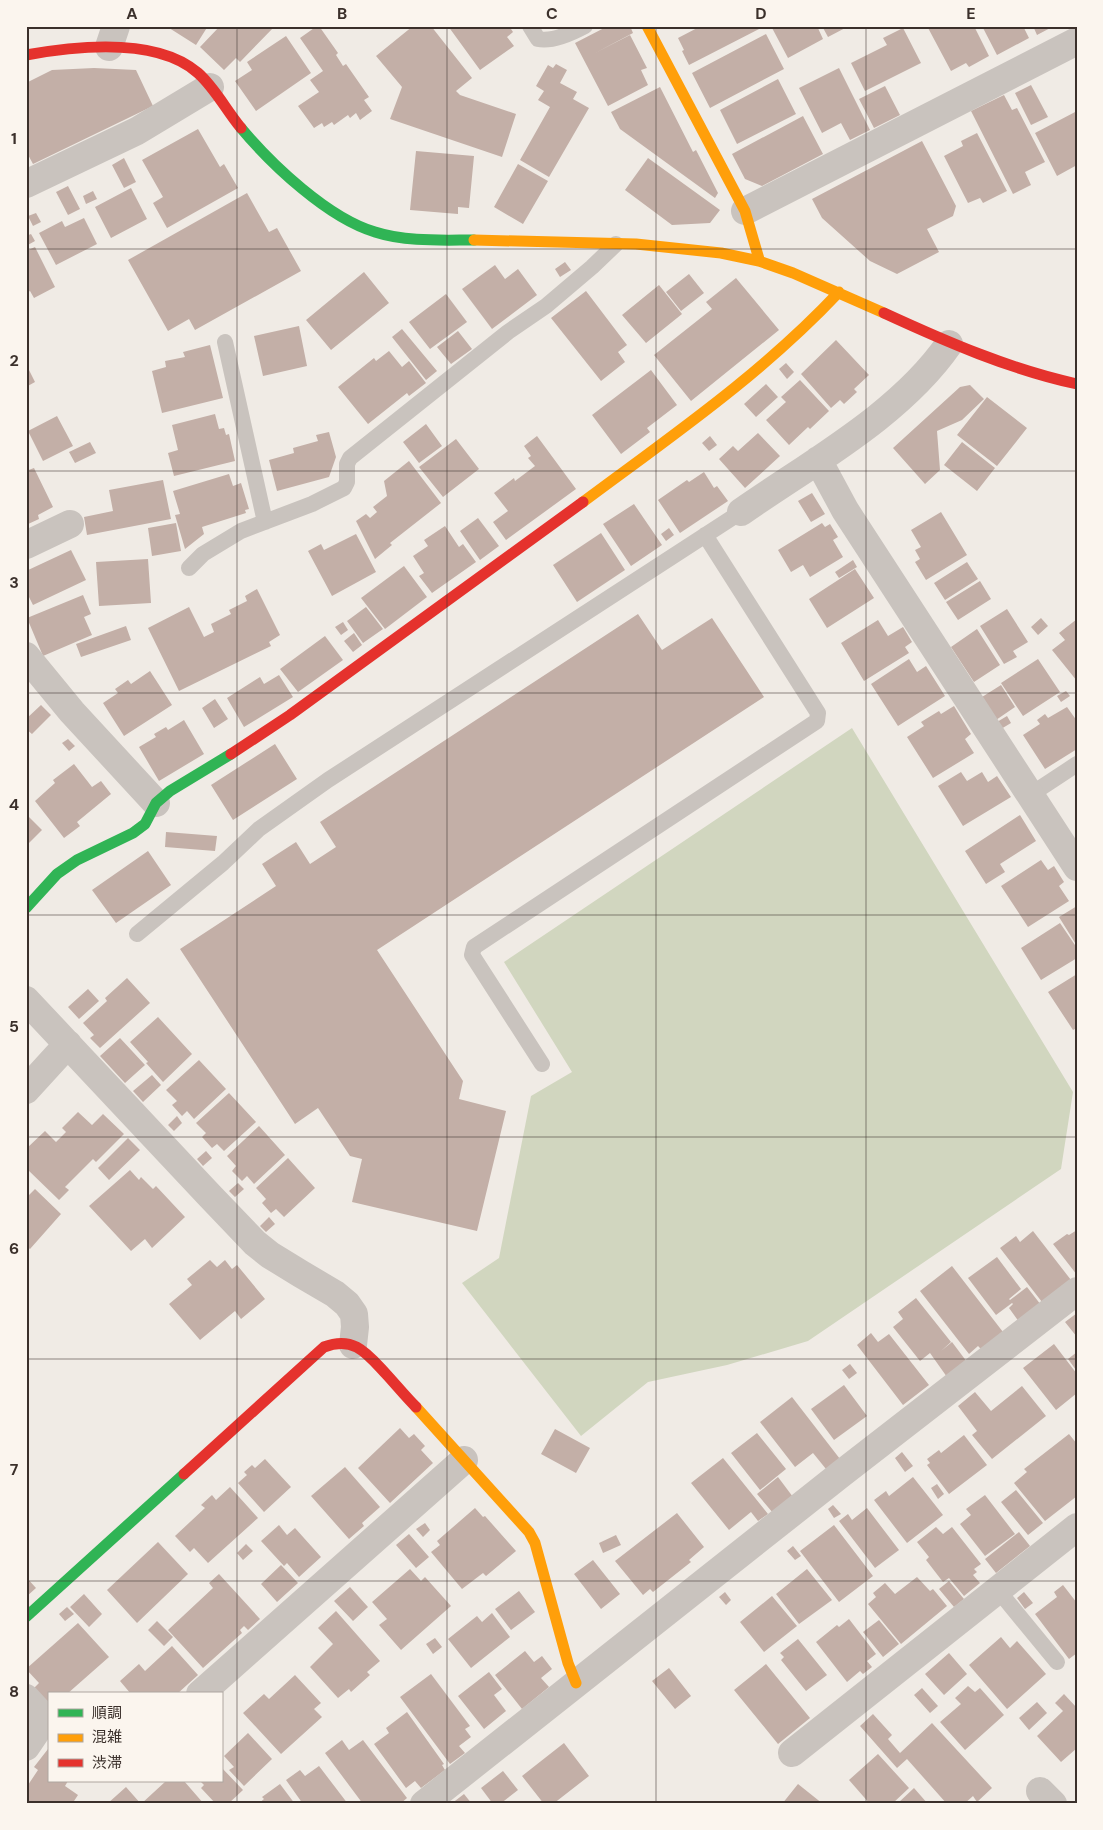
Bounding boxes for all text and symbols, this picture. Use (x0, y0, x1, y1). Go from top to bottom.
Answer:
text: A (126, 3, 138, 24)
text: B (337, 3, 347, 24)
text: C (546, 3, 558, 24)
text: D (755, 3, 767, 24)
text: E (966, 3, 976, 24)
text: 1 (11, 128, 17, 149)
text: 2 (9, 350, 19, 371)
text: 3 (9, 572, 19, 593)
text: 4 (9, 794, 19, 815)
text: 5 (9, 1016, 19, 1037)
text: 6 (9, 1238, 19, 1259)
text: 7 (10, 1459, 19, 1480)
text: 8 (9, 1681, 19, 1702)
legend (48, 1692, 222, 1782)
text: 順調 (92, 1703, 122, 1723)
text: 混雑 (92, 1727, 122, 1747)
text: 渋滞 (92, 1753, 122, 1773)

